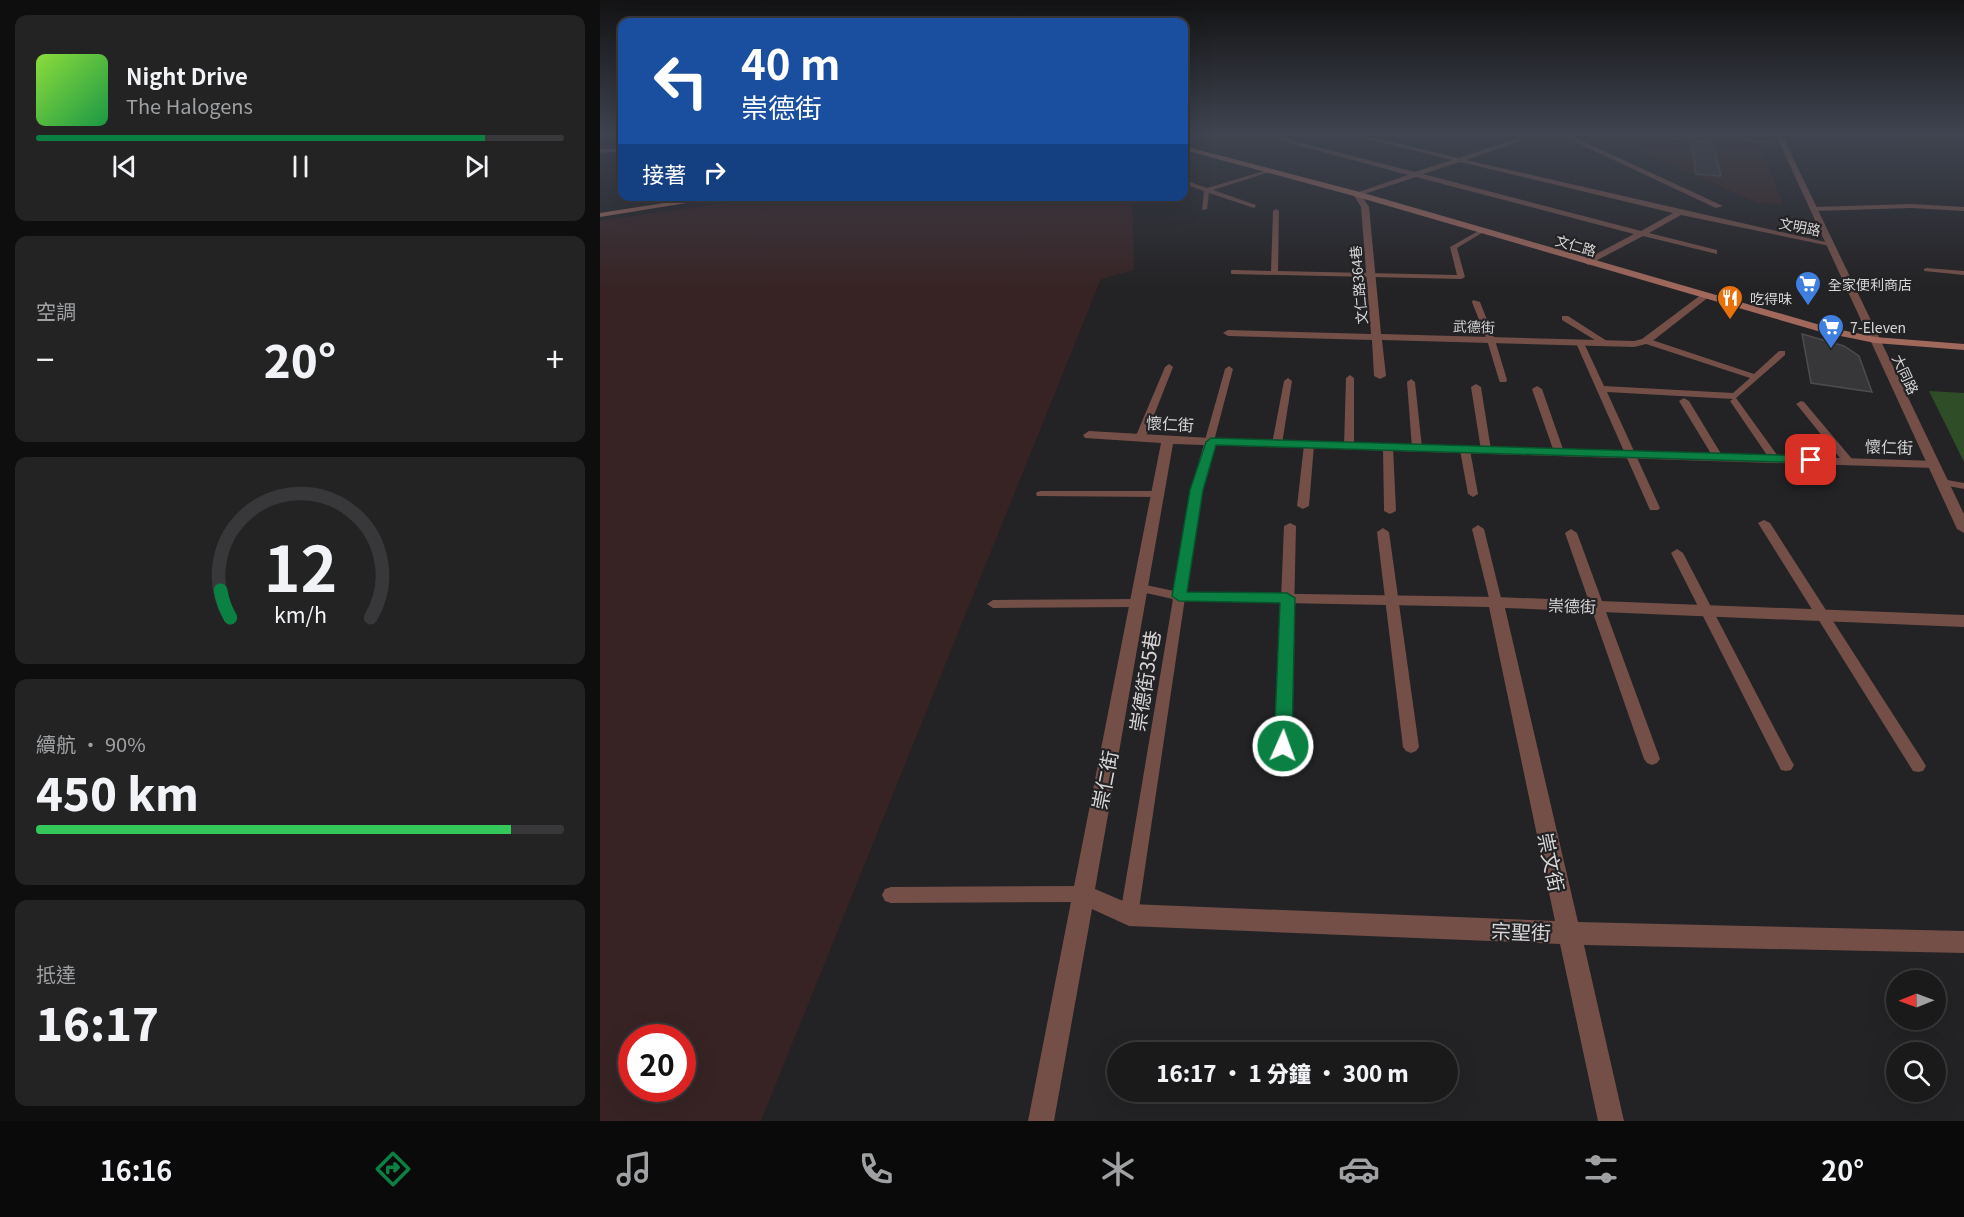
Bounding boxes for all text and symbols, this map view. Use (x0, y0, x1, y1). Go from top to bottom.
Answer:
text: 40 m (741, 31, 841, 92)
icon: left (642, 42, 720, 120)
text: Night Drive (126, 59, 248, 91)
text: 崇德街 (741, 87, 822, 126)
text: The Halogens (126, 91, 253, 120)
icon: previous (108, 150, 141, 183)
icon: pause (284, 150, 317, 183)
icon: next (460, 150, 493, 183)
icon: right (698, 156, 731, 189)
text: 接著 (642, 157, 686, 189)
street label: 文明路 (1777, 212, 1823, 240)
street label: 文仁路 (1553, 230, 1599, 260)
street label: 文仁路364巷 (1345, 245, 1371, 325)
supermarket icon: 全家便利商店 (1793, 269, 1823, 307)
place label: 全家便利商店 (1828, 274, 1912, 294)
restaurant icon: 吃得味 (1715, 283, 1745, 321)
place label: 吃得味 (1750, 288, 1792, 308)
text: 空調 (36, 296, 76, 325)
supermarket icon: 7-Eleven (1816, 312, 1846, 350)
street label: 武德街 (1453, 315, 1495, 337)
place label: 7-Eleven (1850, 317, 1906, 337)
text: 20° (264, 326, 336, 391)
text: − (36, 334, 54, 382)
text: + (546, 334, 564, 382)
street label: 大同路 (1888, 351, 1924, 397)
street label: 懷仁街 (1145, 410, 1195, 436)
street label: 懷仁街 (1865, 433, 1913, 459)
pin (1785, 434, 1836, 485)
icon: arrive (1794, 443, 1827, 476)
text: 12 (263, 520, 337, 610)
street label: 崇德街 (1548, 592, 1596, 618)
text: km/h (273, 598, 327, 629)
street label: 崇德街35巷 (1122, 628, 1166, 734)
position arrow (1251, 714, 1315, 778)
text: 續航 · 90% (36, 729, 146, 758)
street label: 崇仁街 (1084, 748, 1124, 812)
text: 450 km (36, 759, 199, 824)
street label: 崇文街 (1532, 830, 1572, 894)
street label: 宗聖街 (1491, 915, 1551, 947)
text: 抵達 (36, 959, 76, 988)
north arrow (1886, 970, 1946, 1030)
map controls (1886, 970, 1946, 1102)
text: 16:17 (36, 989, 159, 1054)
speed limit sign: 20 (618, 1024, 696, 1102)
button: search (1886, 1042, 1946, 1102)
text: 16:17 · 1 分鐘 · 300 m (1156, 1056, 1409, 1088)
icon: directions (372, 1148, 414, 1190)
icon: music (613, 1148, 655, 1190)
icon: phone (855, 1148, 897, 1190)
icon: climate (1097, 1148, 1139, 1190)
icon: car (1338, 1148, 1380, 1190)
icon: filters (1580, 1148, 1622, 1190)
text: 16:16 (100, 1150, 172, 1189)
text: 20° (1821, 1150, 1864, 1189)

